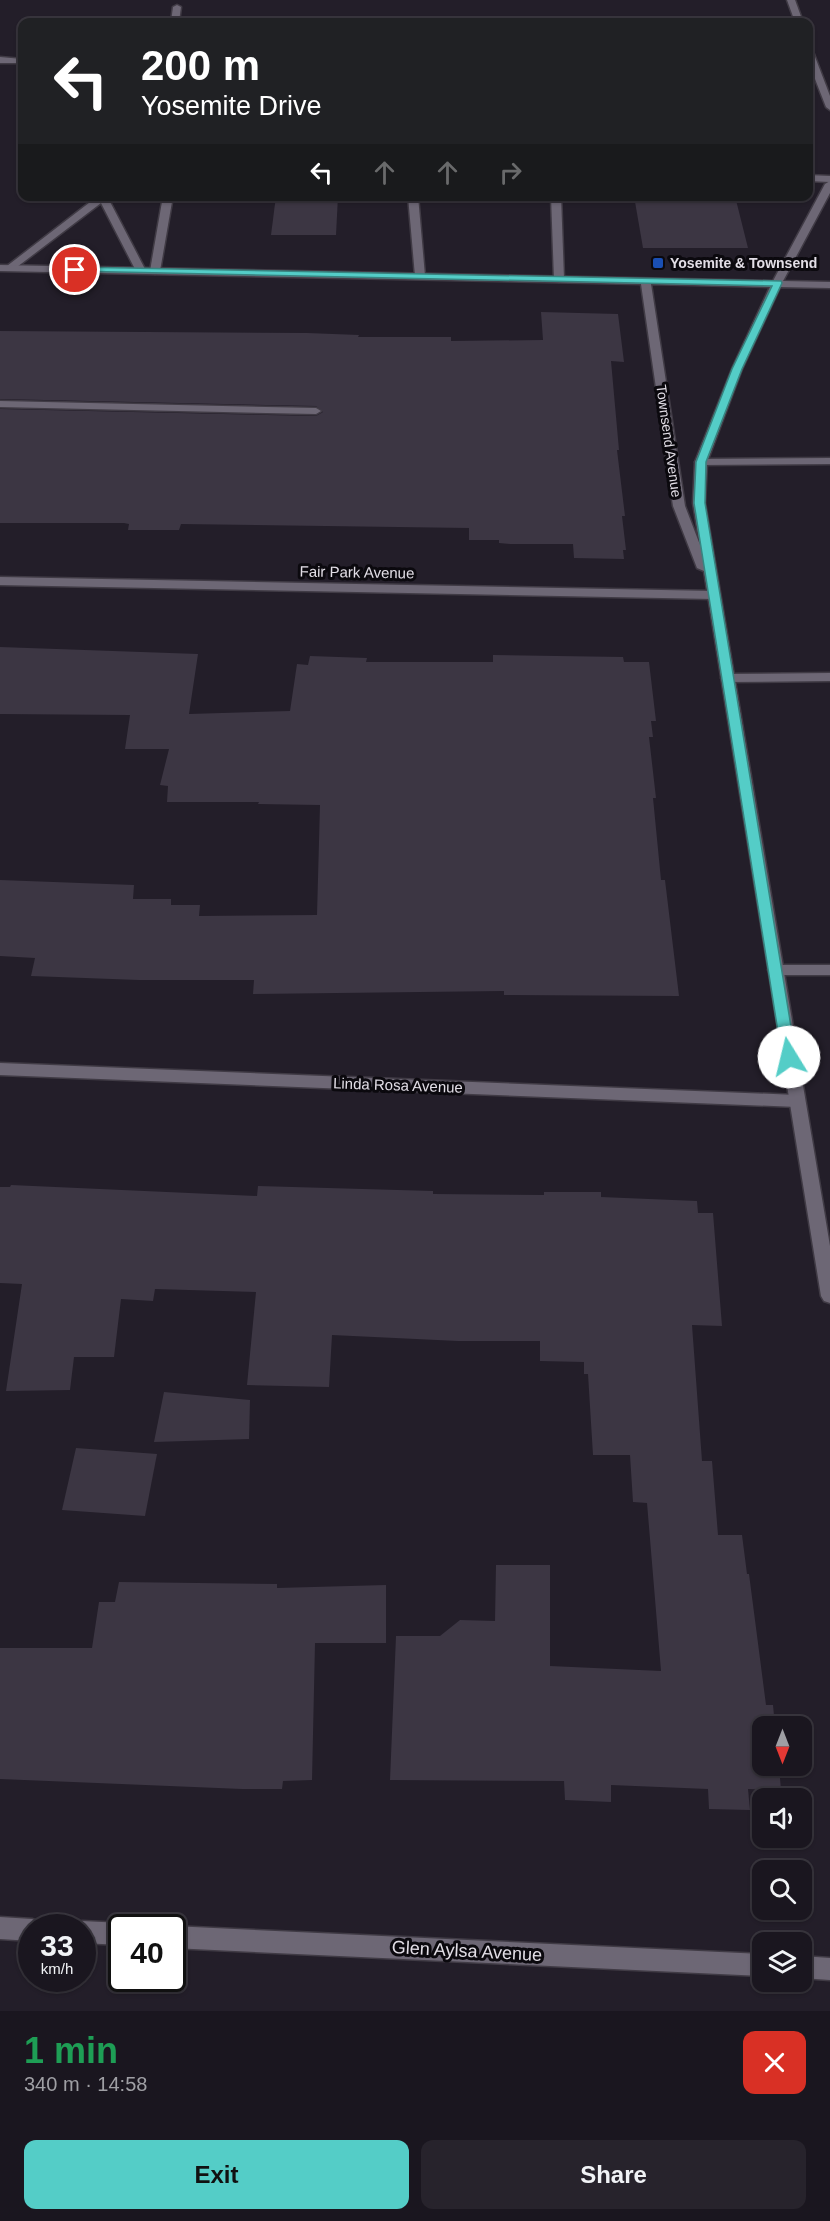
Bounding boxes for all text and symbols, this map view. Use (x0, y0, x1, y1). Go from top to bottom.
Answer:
icon: left (42, 42, 120, 120)
text: 200 m (141, 42, 260, 89)
text: Yosemite Drive (141, 91, 322, 121)
icon: left (305, 156, 338, 189)
icon: ahead (368, 156, 401, 189)
icon: ahead (431, 156, 464, 189)
icon: right (494, 156, 527, 189)
pin (49, 244, 100, 295)
icon: arrive (58, 253, 91, 286)
place label: Yosemite & Townsend (670, 255, 817, 271)
marker: Yosemite & Townsend (651, 256, 665, 270)
street label: Townsend Avenue (653, 384, 685, 498)
street label: Fair Park Avenue (299, 562, 415, 582)
position arrow (757, 1025, 821, 1089)
street label: Linda Rosa Avenue (333, 1074, 463, 1096)
north arrow (752, 1716, 812, 1776)
map controls (752, 1716, 812, 1992)
button: sound (752, 1788, 812, 1848)
button: search (752, 1860, 812, 1920)
speed limit sign: 40 (108, 1914, 186, 1992)
text: 33 (40, 1929, 74, 1962)
button: layers (752, 1932, 812, 1992)
street label: Glen Aylsa Avenue (391, 1937, 543, 1965)
text: km/h (41, 1960, 73, 1977)
text: 1 min (24, 2030, 118, 2071)
button: close (743, 2031, 806, 2094)
text: 340 m · 14:58 (24, 2073, 147, 2095)
button: Exit (24, 2140, 409, 2209)
button: Share (421, 2140, 806, 2209)

